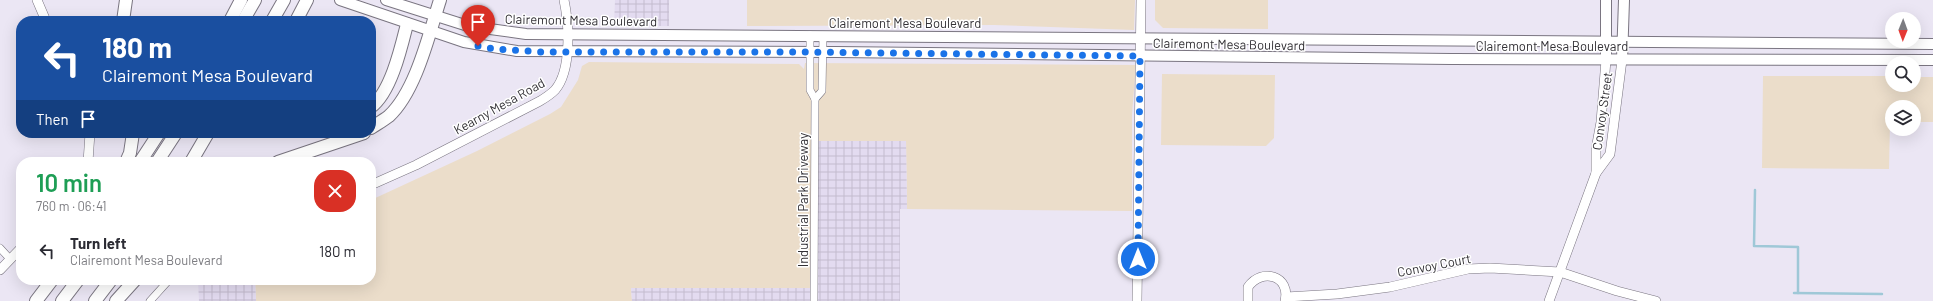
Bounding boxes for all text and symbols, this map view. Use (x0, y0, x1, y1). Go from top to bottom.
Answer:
pin (461, 5, 495, 46)
icon: arrive (467, 11, 489, 33)
street label: Clairemont Mesa Boulevard (505, 11, 657, 29)
north arrow (1885, 12, 1921, 48)
map controls (1885, 12, 1921, 136)
street label: Clairemont Mesa Boulevard (829, 15, 981, 31)
text: 180 m (102, 30, 172, 64)
icon: left (36, 32, 88, 84)
street label: Clairemont Mesa Boulevard (1153, 35, 1305, 53)
street label: Clairemont Mesa Boulevard (1476, 38, 1628, 54)
button: search (1885, 56, 1921, 92)
text: Clairemont Mesa Boulevard (102, 64, 313, 86)
street label: Convoy Street (1589, 71, 1615, 151)
street label: Kearny Mesa Road (451, 74, 547, 138)
button: layers (1885, 100, 1921, 136)
icon: arrive (77, 108, 99, 130)
text: Then (36, 110, 69, 128)
street label: Industrial Park Driveway (795, 133, 811, 267)
text: 10 min (36, 168, 102, 197)
button: close (314, 170, 356, 212)
text: 760 m · 06:41 (36, 198, 106, 214)
text: Turn left (70, 234, 126, 252)
position arrow (1117, 238, 1159, 280)
icon: left (36, 240, 58, 262)
text: 180 m (319, 242, 356, 260)
street label: Convoy Court (1396, 250, 1472, 280)
text: Clairemont Mesa Boulevard (70, 252, 223, 268)

